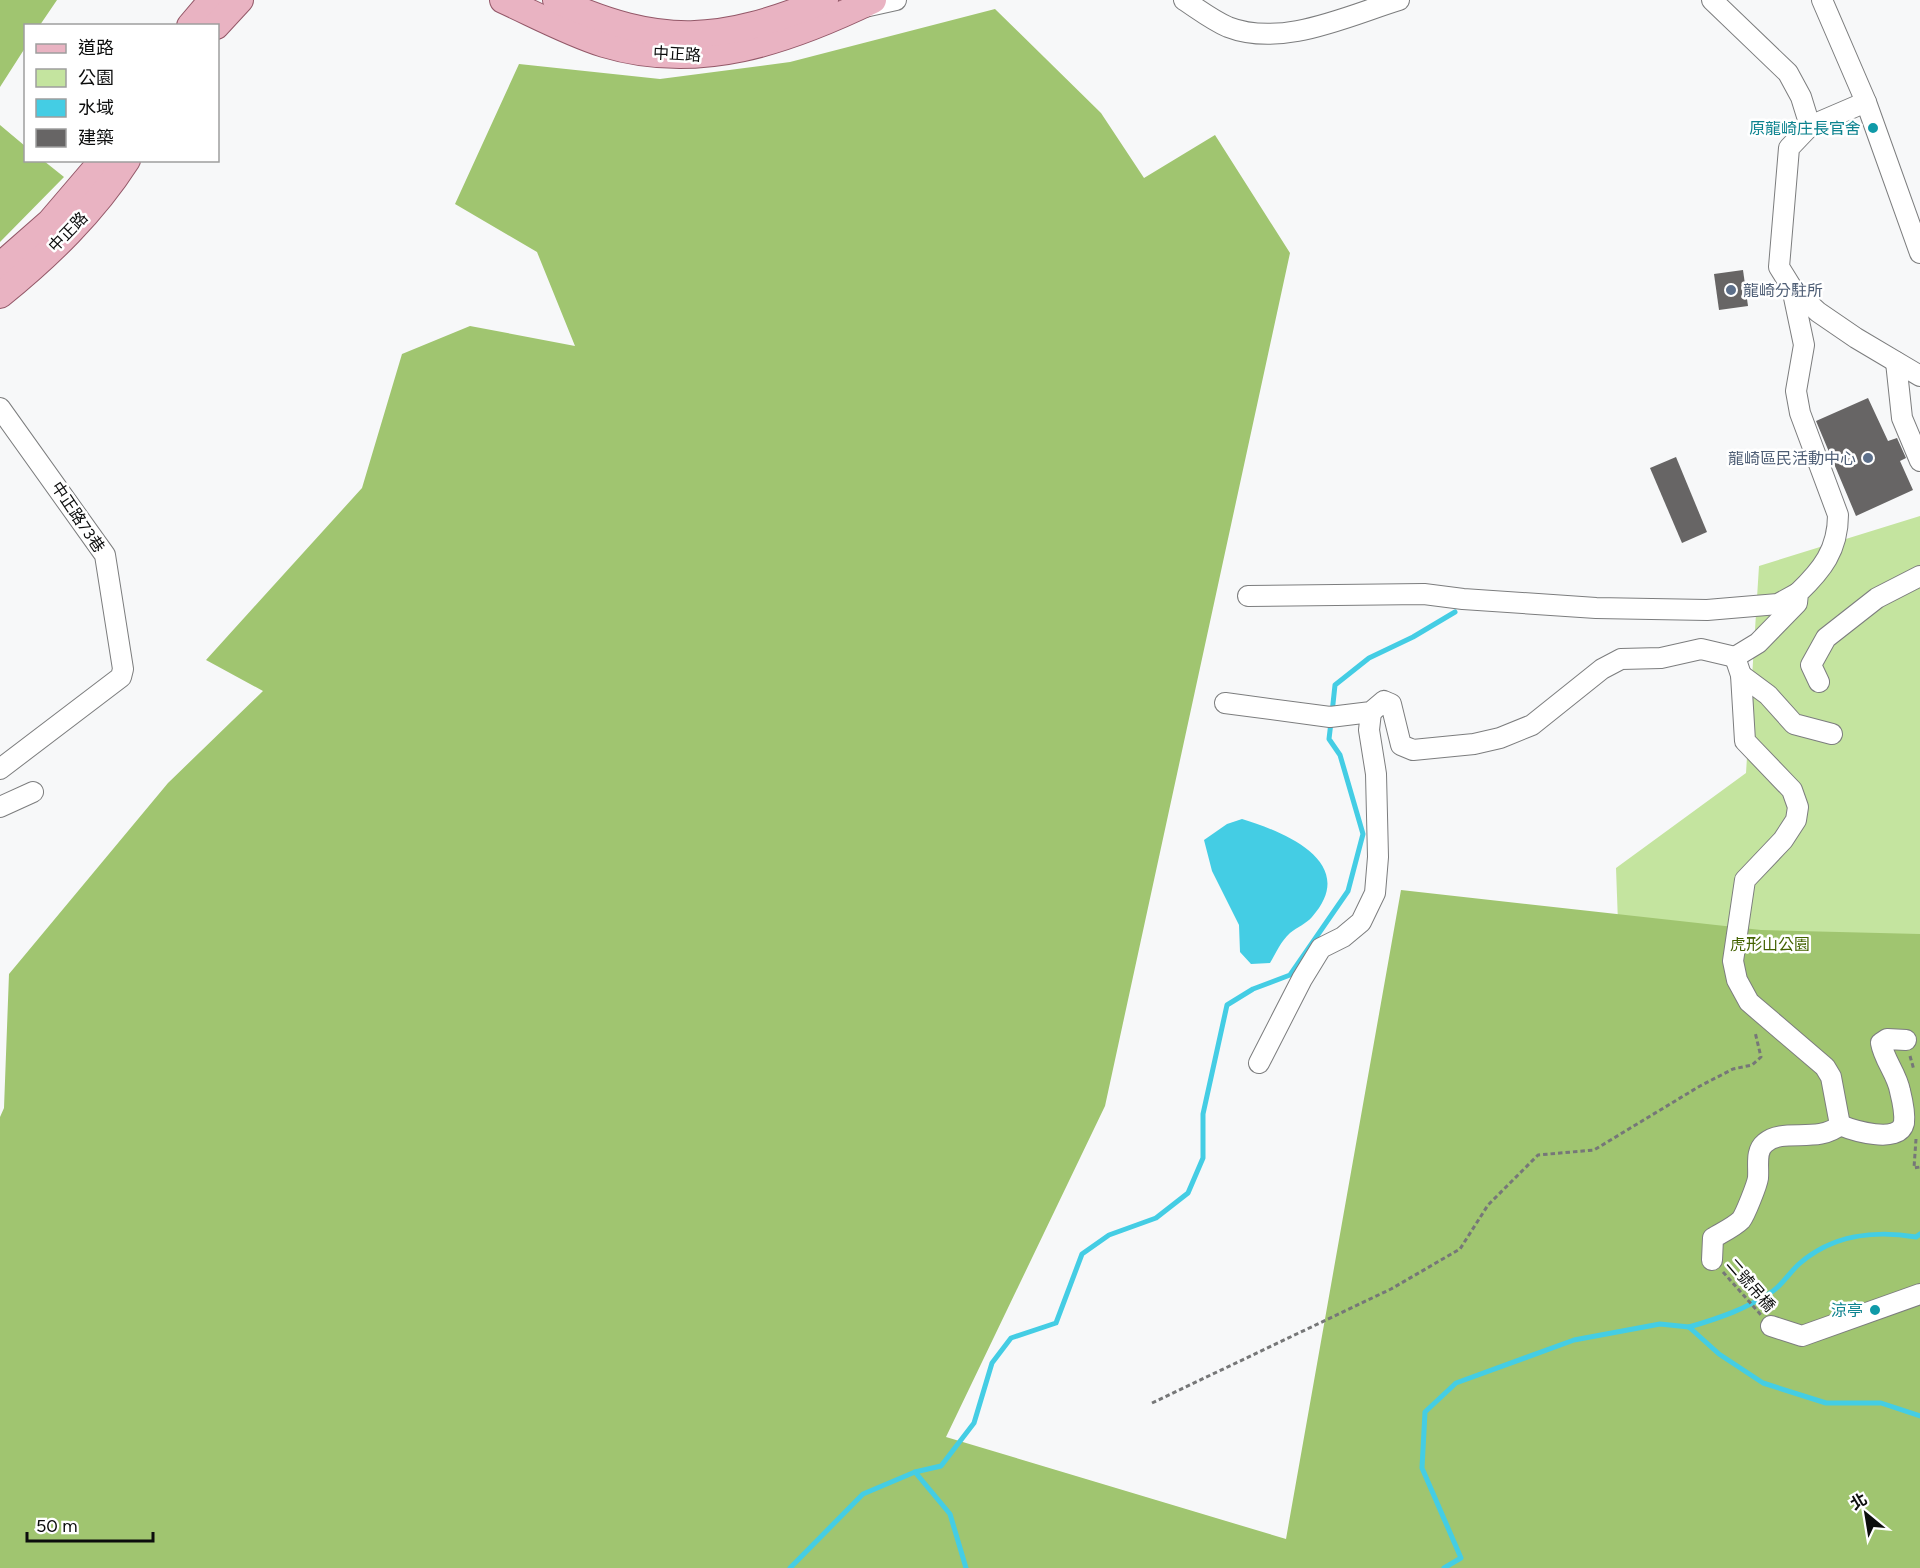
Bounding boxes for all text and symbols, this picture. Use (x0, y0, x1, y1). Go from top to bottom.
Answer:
legend (24, 24, 219, 162)
text: 道路 (78, 37, 114, 59)
street label: 中正路 (653, 43, 701, 65)
text: 公園 (78, 67, 114, 89)
text: 水域 (78, 97, 114, 119)
place label: 原龍崎庄長官舍 (1749, 119, 1861, 138)
marker: 原龍崎庄長官舍 (1866, 121, 1880, 135)
text: 建築 (78, 127, 114, 149)
street label: 中正路 (44, 208, 92, 256)
place label: 龍崎分駐所 (1743, 281, 1823, 300)
marker: 龍崎分駐所 (1724, 283, 1738, 297)
place label: 龍崎區民活動中心 (1728, 449, 1856, 468)
marker: 龍崎區民活動中心 (1861, 451, 1875, 465)
street label: 中正路73巷 (47, 478, 109, 556)
park label: 虎形山公園 (1730, 935, 1810, 954)
street label: 二號吊橋 (1723, 1255, 1779, 1315)
place label: 涼亭 (1831, 1301, 1863, 1320)
marker: 涼亭 (1868, 1303, 1882, 1317)
north arrow (1836, 1484, 1896, 1544)
text: 北 (1847, 1489, 1870, 1514)
scale bar (27, 1505, 153, 1543)
text: 50 m (36, 1515, 78, 1537)

